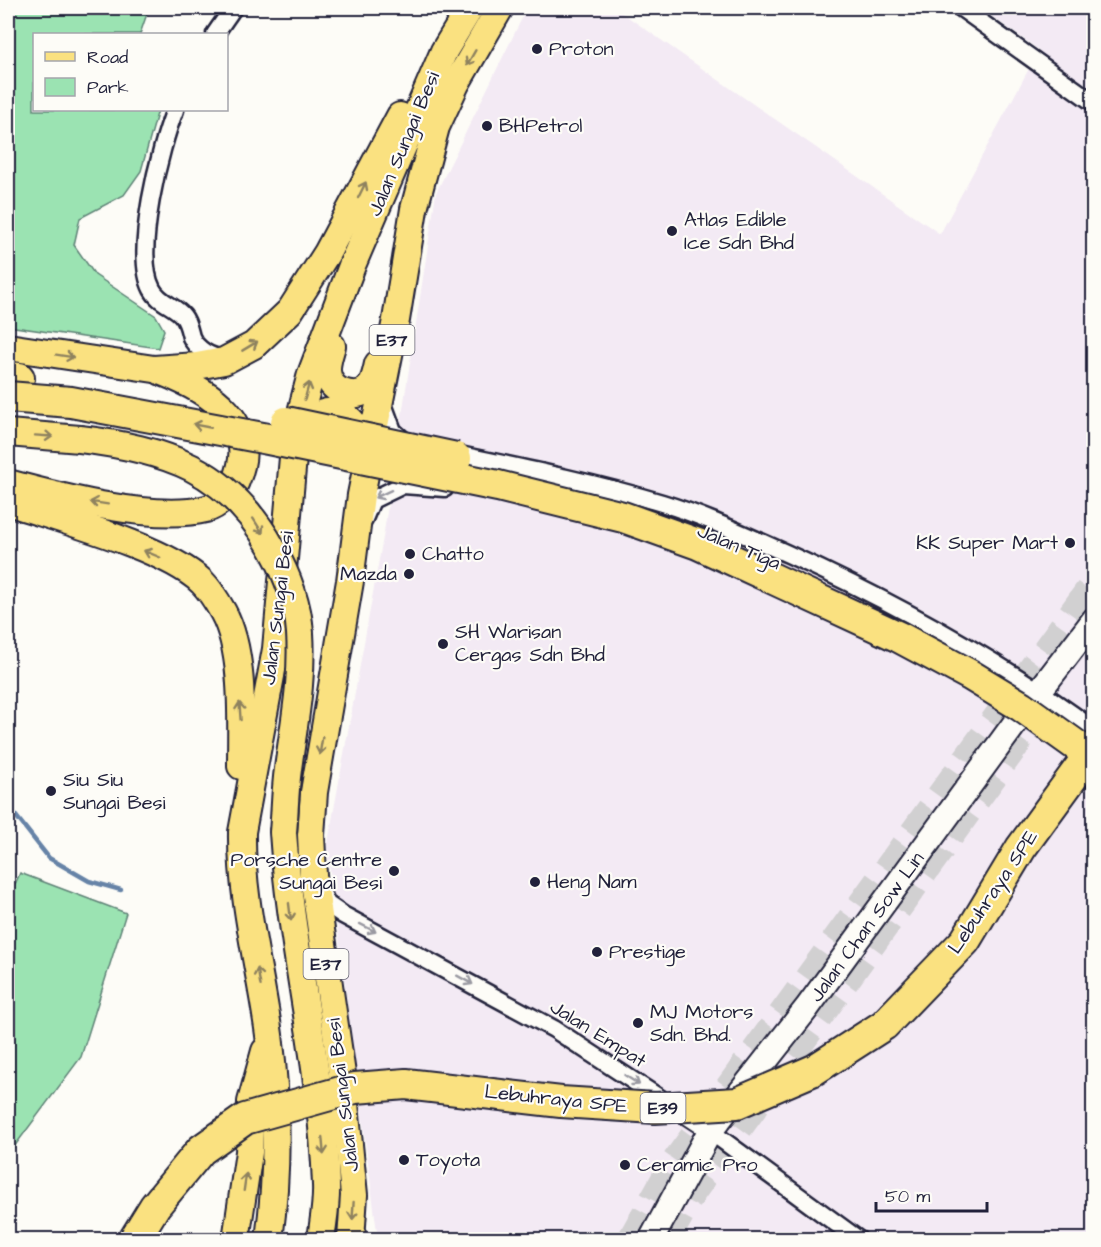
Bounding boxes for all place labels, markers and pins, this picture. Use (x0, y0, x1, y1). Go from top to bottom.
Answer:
place label: Proton (549, 35, 613, 63)
marker: Proton (530, 42, 544, 56)
place label: BHPetrol (499, 112, 582, 140)
marker: BHPetrol (480, 119, 494, 133)
place label: Atlas Edible Ice Sdn Bhd (684, 206, 794, 257)
marker: Atlas Edible Ice Sdn Bhd (665, 224, 679, 238)
place label: KK Super Mart (916, 529, 1058, 557)
marker: KK Super Mart (1063, 536, 1077, 550)
place label: Chatto (422, 540, 484, 568)
marker: Chatto (403, 547, 417, 561)
place label: Mazda (340, 560, 397, 588)
marker: Mazda (402, 567, 416, 581)
place label: SH Warisan Cergas Sdn Bhd (455, 618, 605, 670)
marker: SH Warisan Cergas Sdn Bhd (436, 637, 450, 651)
place label: Siu Siu Sungai Besi (63, 766, 166, 818)
marker: Siu Siu Sungai Besi (44, 784, 58, 798)
place label: Porsche Centre Sungai Besi (231, 846, 382, 898)
marker: Porsche Centre Sungai Besi (387, 864, 401, 878)
place label: Heng Nam (547, 868, 637, 897)
marker: Heng Nam (528, 875, 542, 889)
place label: Prestige (609, 938, 686, 967)
marker: Prestige (590, 945, 604, 959)
place label: MJ Motors Sdn. Bhd. (650, 998, 753, 1049)
marker: MJ Motors Sdn. Bhd. (631, 1016, 645, 1030)
place label: Toyota (416, 1146, 480, 1175)
place label: Ceramic Pro (637, 1151, 758, 1179)
marker: Toyota (397, 1153, 411, 1167)
marker: Ceramic Pro (618, 1158, 632, 1172)

